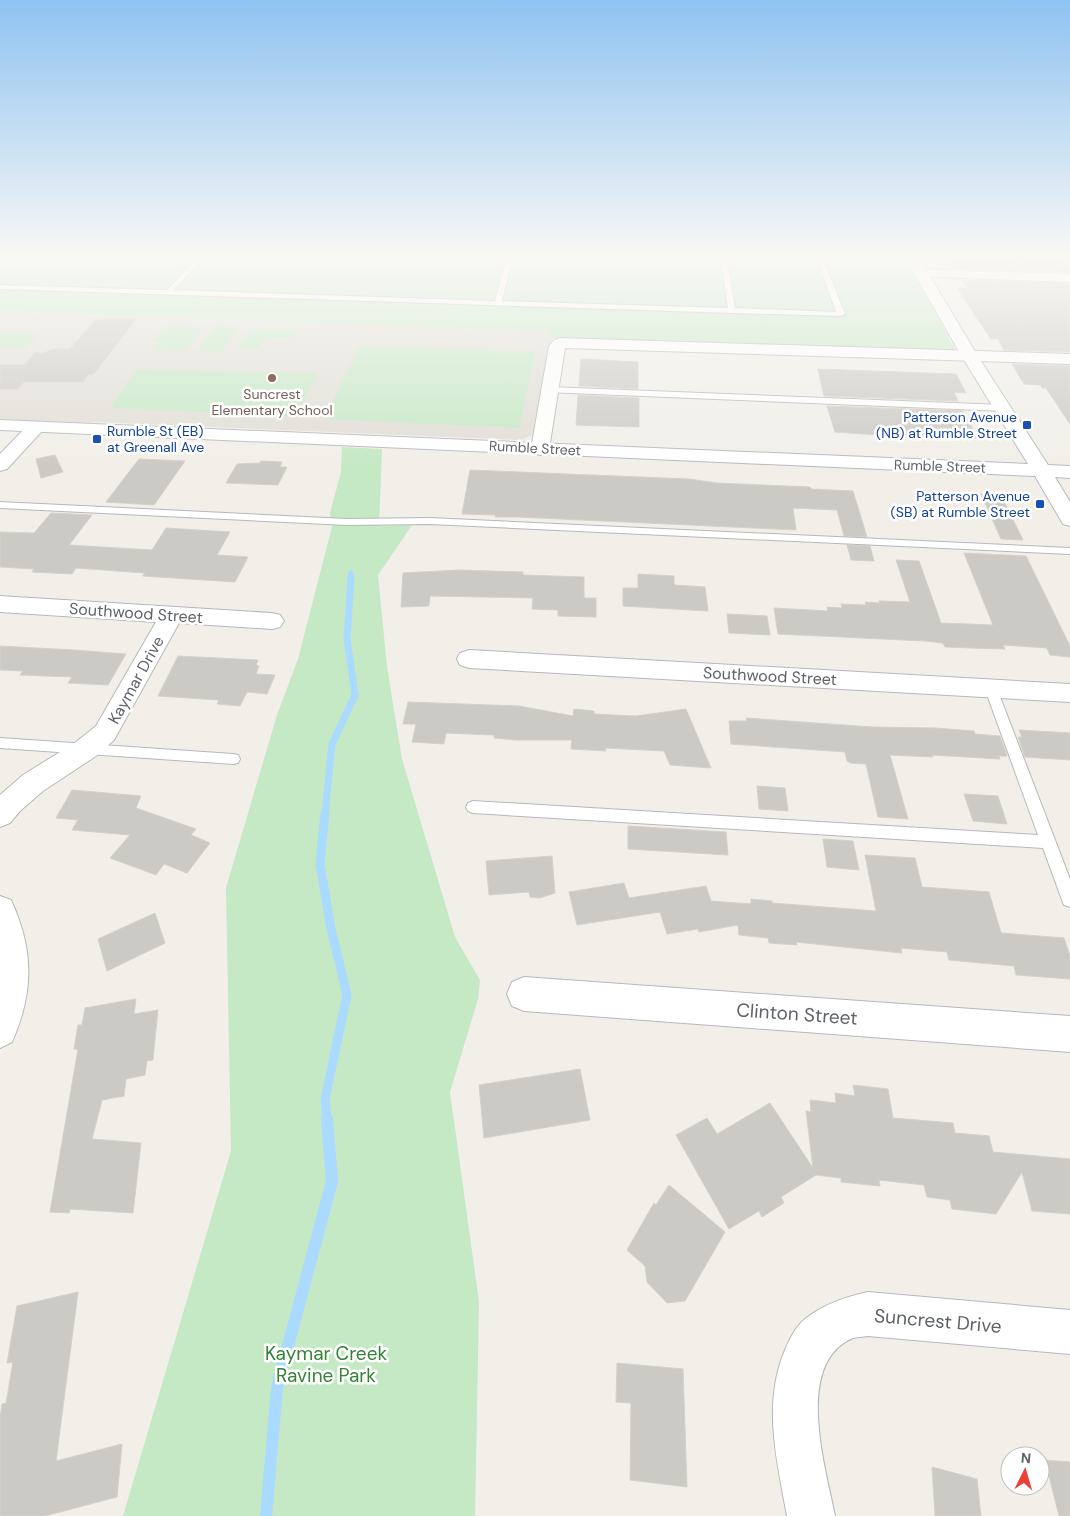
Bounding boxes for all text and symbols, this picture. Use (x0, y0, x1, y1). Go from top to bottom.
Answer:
marker: Suncrest Elementary School (266, 372, 278, 384)
place label: Suncrest Elementary School (211, 385, 333, 419)
place label: Patterson Avenue (NB) at Rumble Street (876, 408, 1017, 442)
marker: Patterson Avenue (NB) at Rumble Street (1021, 419, 1033, 431)
place label: Rumble St (EB) at Greenall Ave (107, 422, 204, 456)
marker: Rumble St (EB) at Greenall Ave (91, 433, 103, 445)
street label: Rumble Street (489, 437, 581, 459)
street label: Rumble Street (894, 455, 986, 477)
place label: Patterson Avenue (SB) at Rumble Street (891, 487, 1030, 521)
marker: Patterson Avenue (SB) at Rumble Street (1034, 498, 1046, 510)
street label: Southwood Street (68, 598, 204, 628)
street label: Kaymar Drive (103, 632, 169, 728)
street label: Southwood Street (703, 662, 837, 690)
street label: Clinton Street (735, 997, 859, 1031)
street label: Suncrest Drive (873, 1303, 1003, 1339)
park label: Kaymar Creek Ravine Park (265, 1341, 387, 1388)
north arrow (1000, 1446, 1050, 1496)
text: N (1020, 1449, 1032, 1467)

